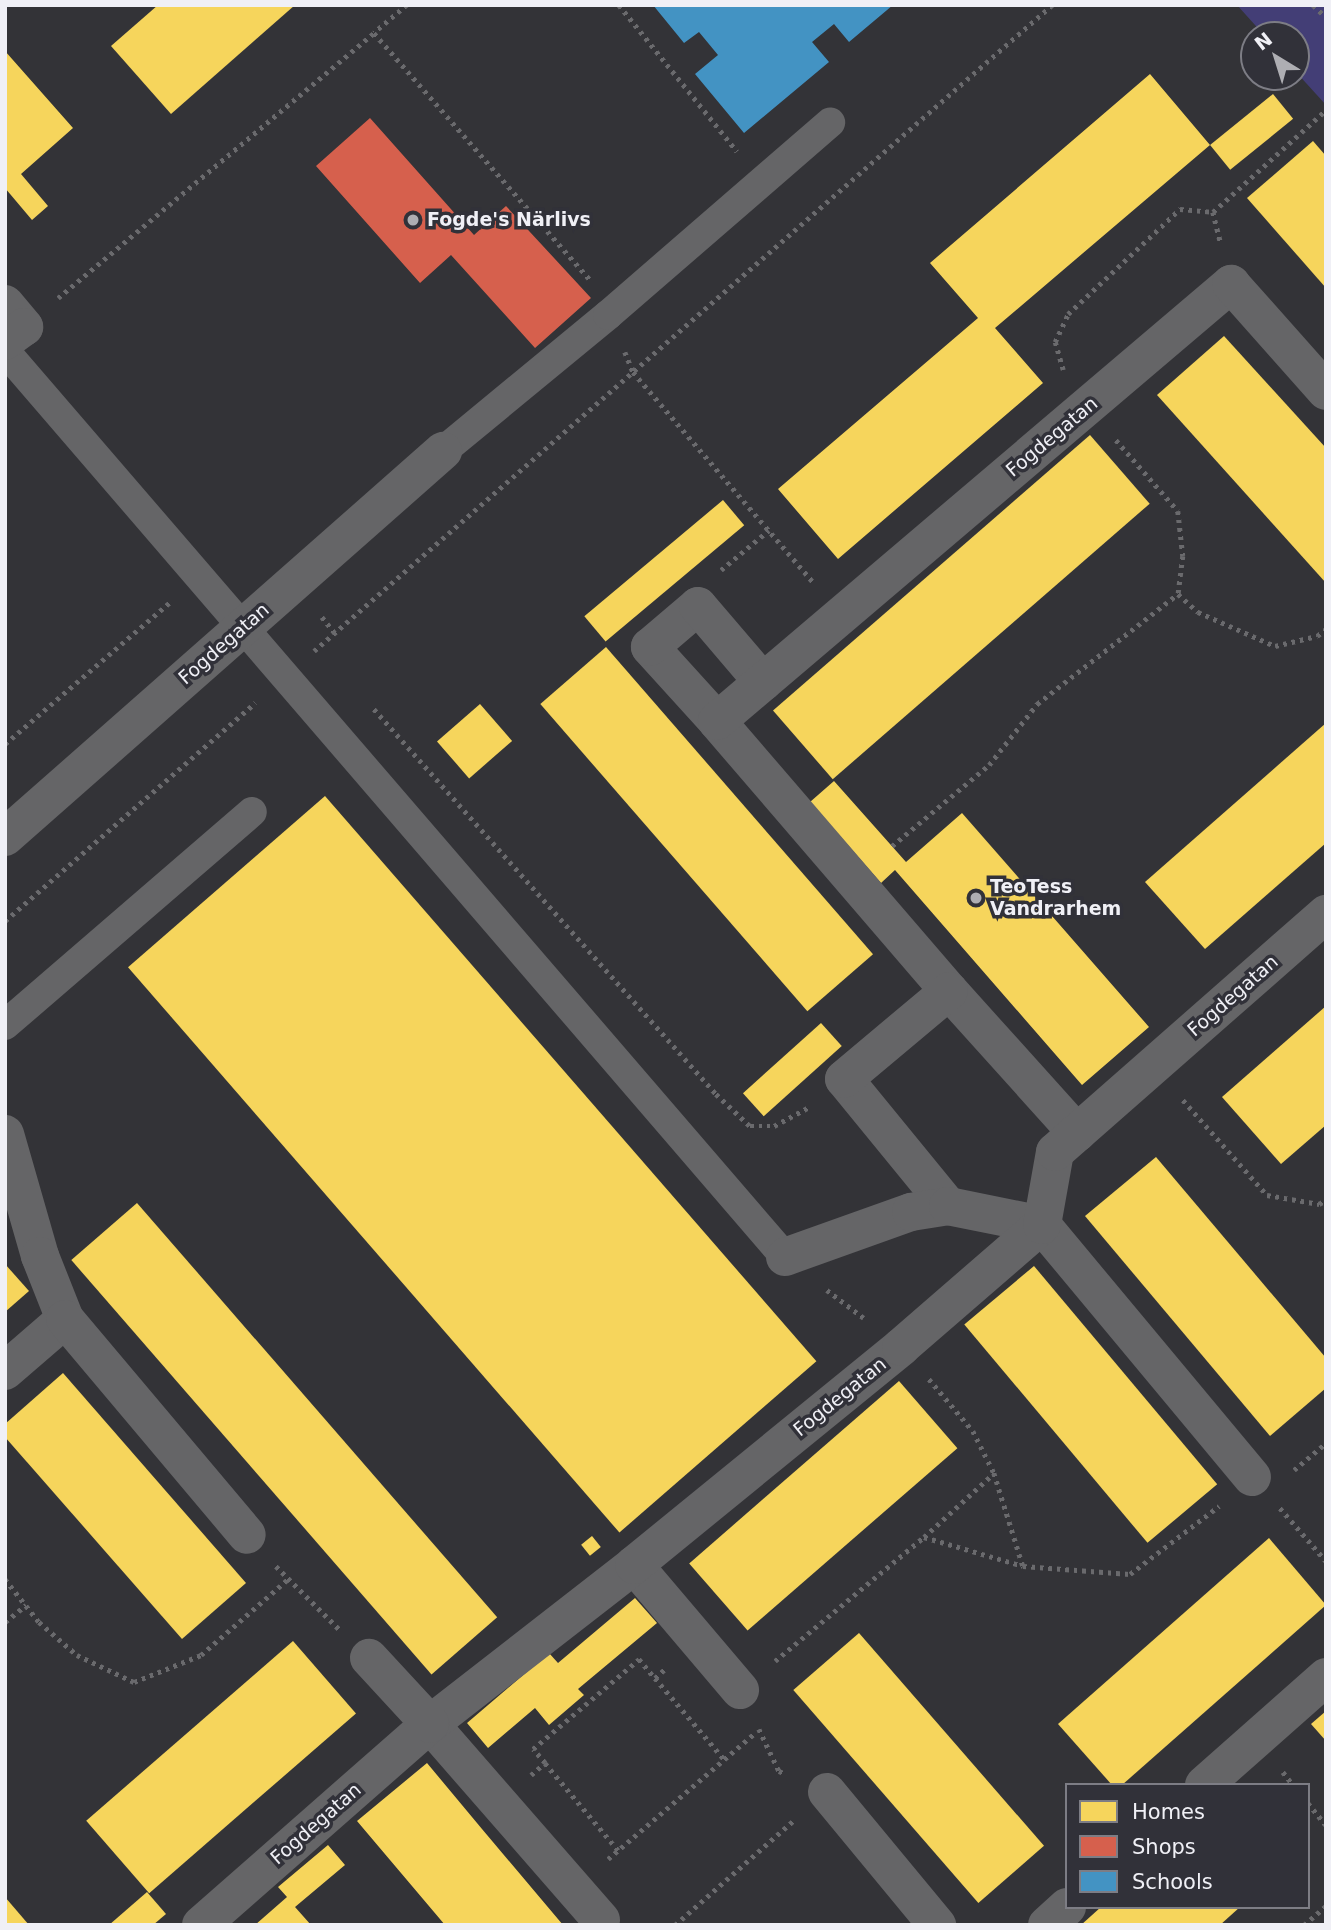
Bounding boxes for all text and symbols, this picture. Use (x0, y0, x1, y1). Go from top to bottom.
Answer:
north arrow (1240, 21, 1310, 91)
text: N (1250, 27, 1276, 55)
place label: Fogde's Närlivs (427, 209, 591, 231)
marker: Fogde's Närlivs (405, 212, 421, 228)
street label: Fogdegatan (1002, 392, 1102, 482)
street label: Fogdegatan (174, 598, 274, 690)
place label: TeoTess Vandrarhem (990, 876, 1121, 920)
marker: TeoTess Vandrarhem (968, 890, 984, 906)
street label: Fogdegatan (1183, 950, 1283, 1042)
street label: Fogdegatan (789, 1353, 891, 1441)
street label: Fogdegatan (266, 1778, 366, 1870)
legend (1065, 1783, 1310, 1909)
text: Homes (1132, 1800, 1205, 1824)
text: Shops (1132, 1835, 1196, 1859)
text: Schools (1132, 1870, 1213, 1894)

